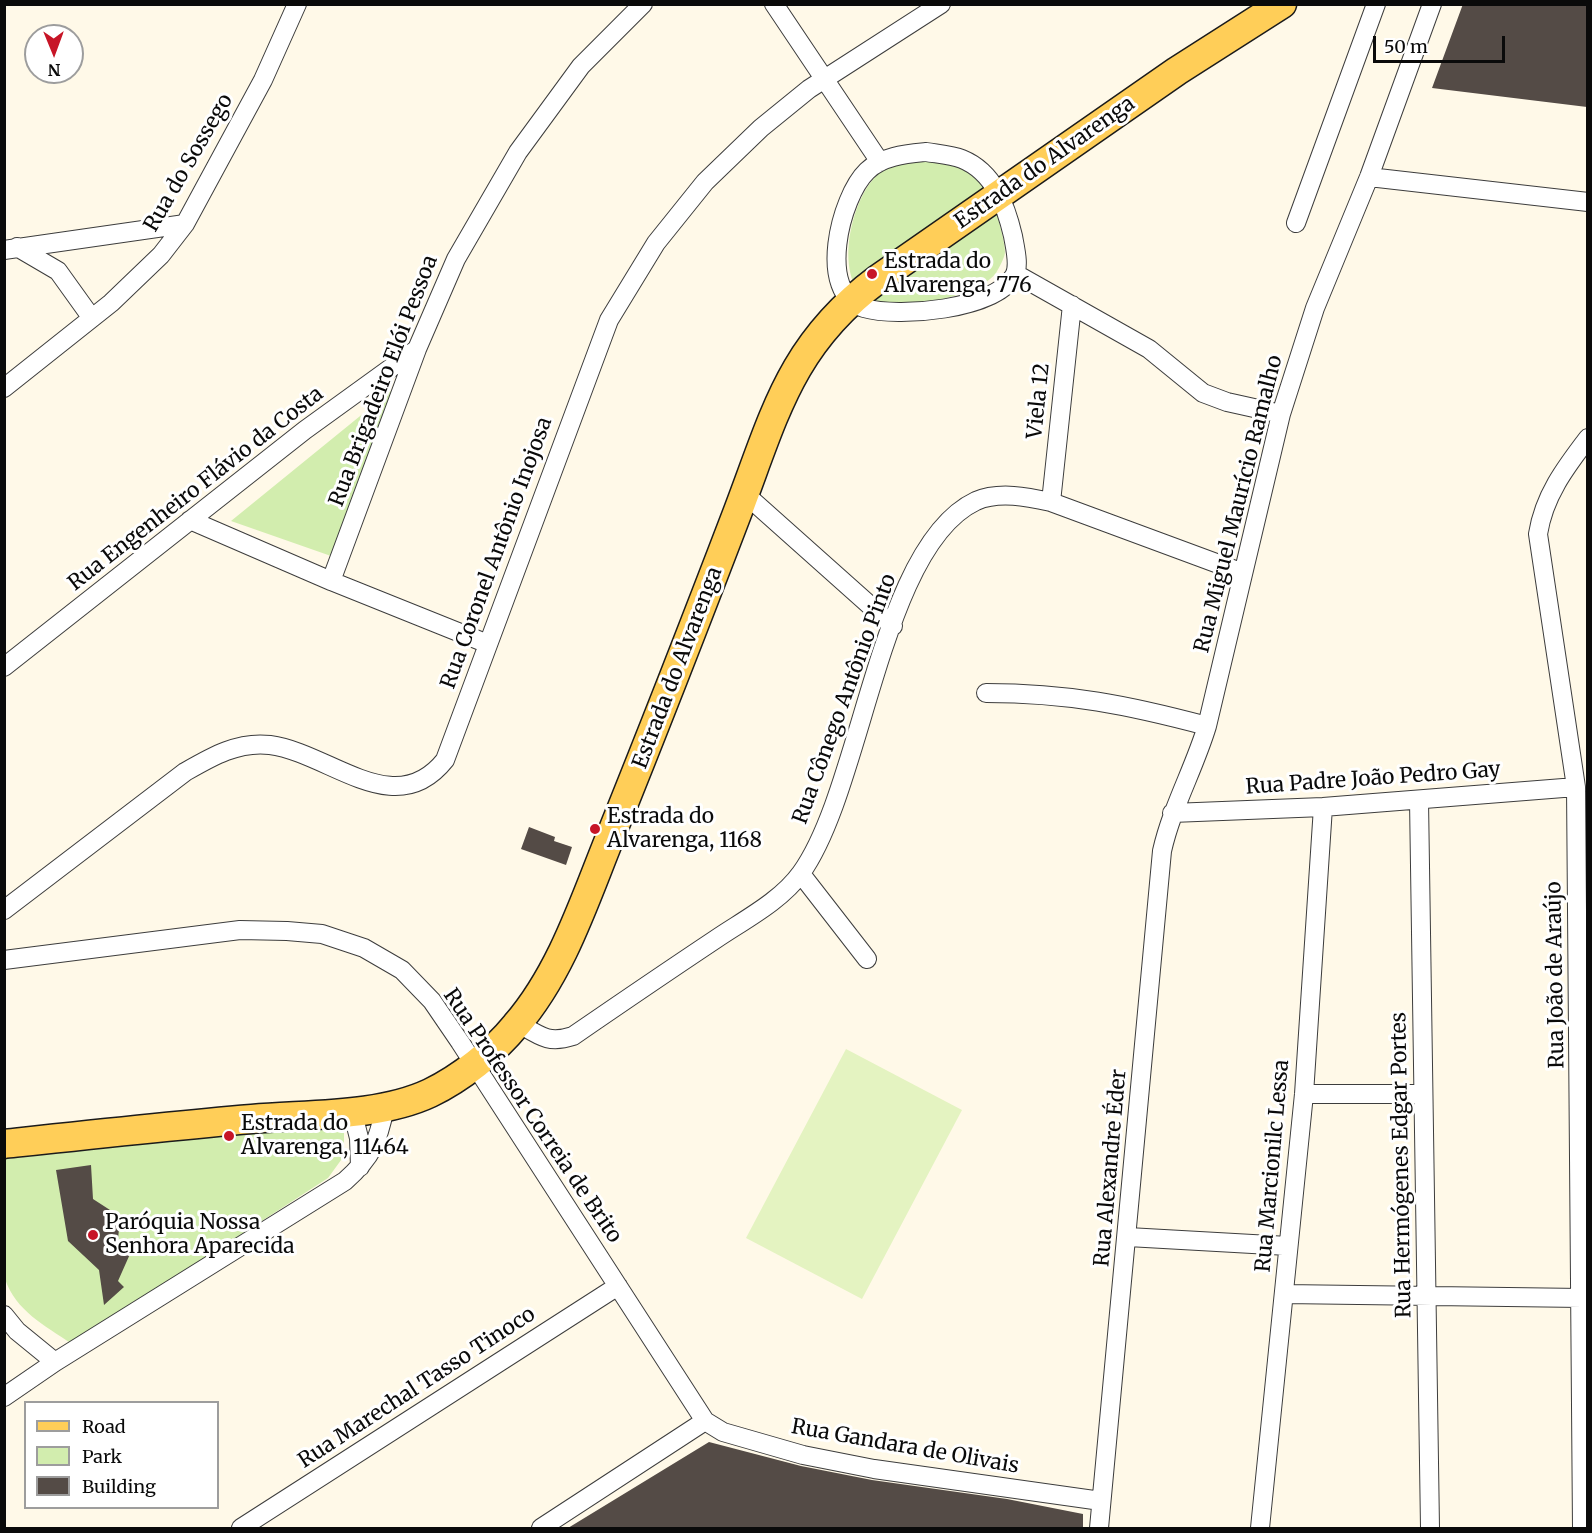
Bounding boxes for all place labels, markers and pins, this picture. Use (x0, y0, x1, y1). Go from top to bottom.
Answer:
place label: Estrada do Alvarenga, 776 (884, 249, 1032, 299)
marker: Estrada do Alvarenga, 776 (865, 267, 879, 281)
place label: Estrada do Alvarenga, 1168 (607, 804, 762, 854)
marker: Estrada do Alvarenga, 1168 (588, 822, 602, 836)
place label: Estrada do Alvarenga, 11464 (241, 1111, 409, 1161)
marker: Estrada do Alvarenga, 11464 (222, 1129, 236, 1143)
place label: Paróquia Nossa Senhora Aparecida (105, 1210, 295, 1260)
marker: Paróquia Nossa Senhora Aparecida (86, 1228, 100, 1242)

